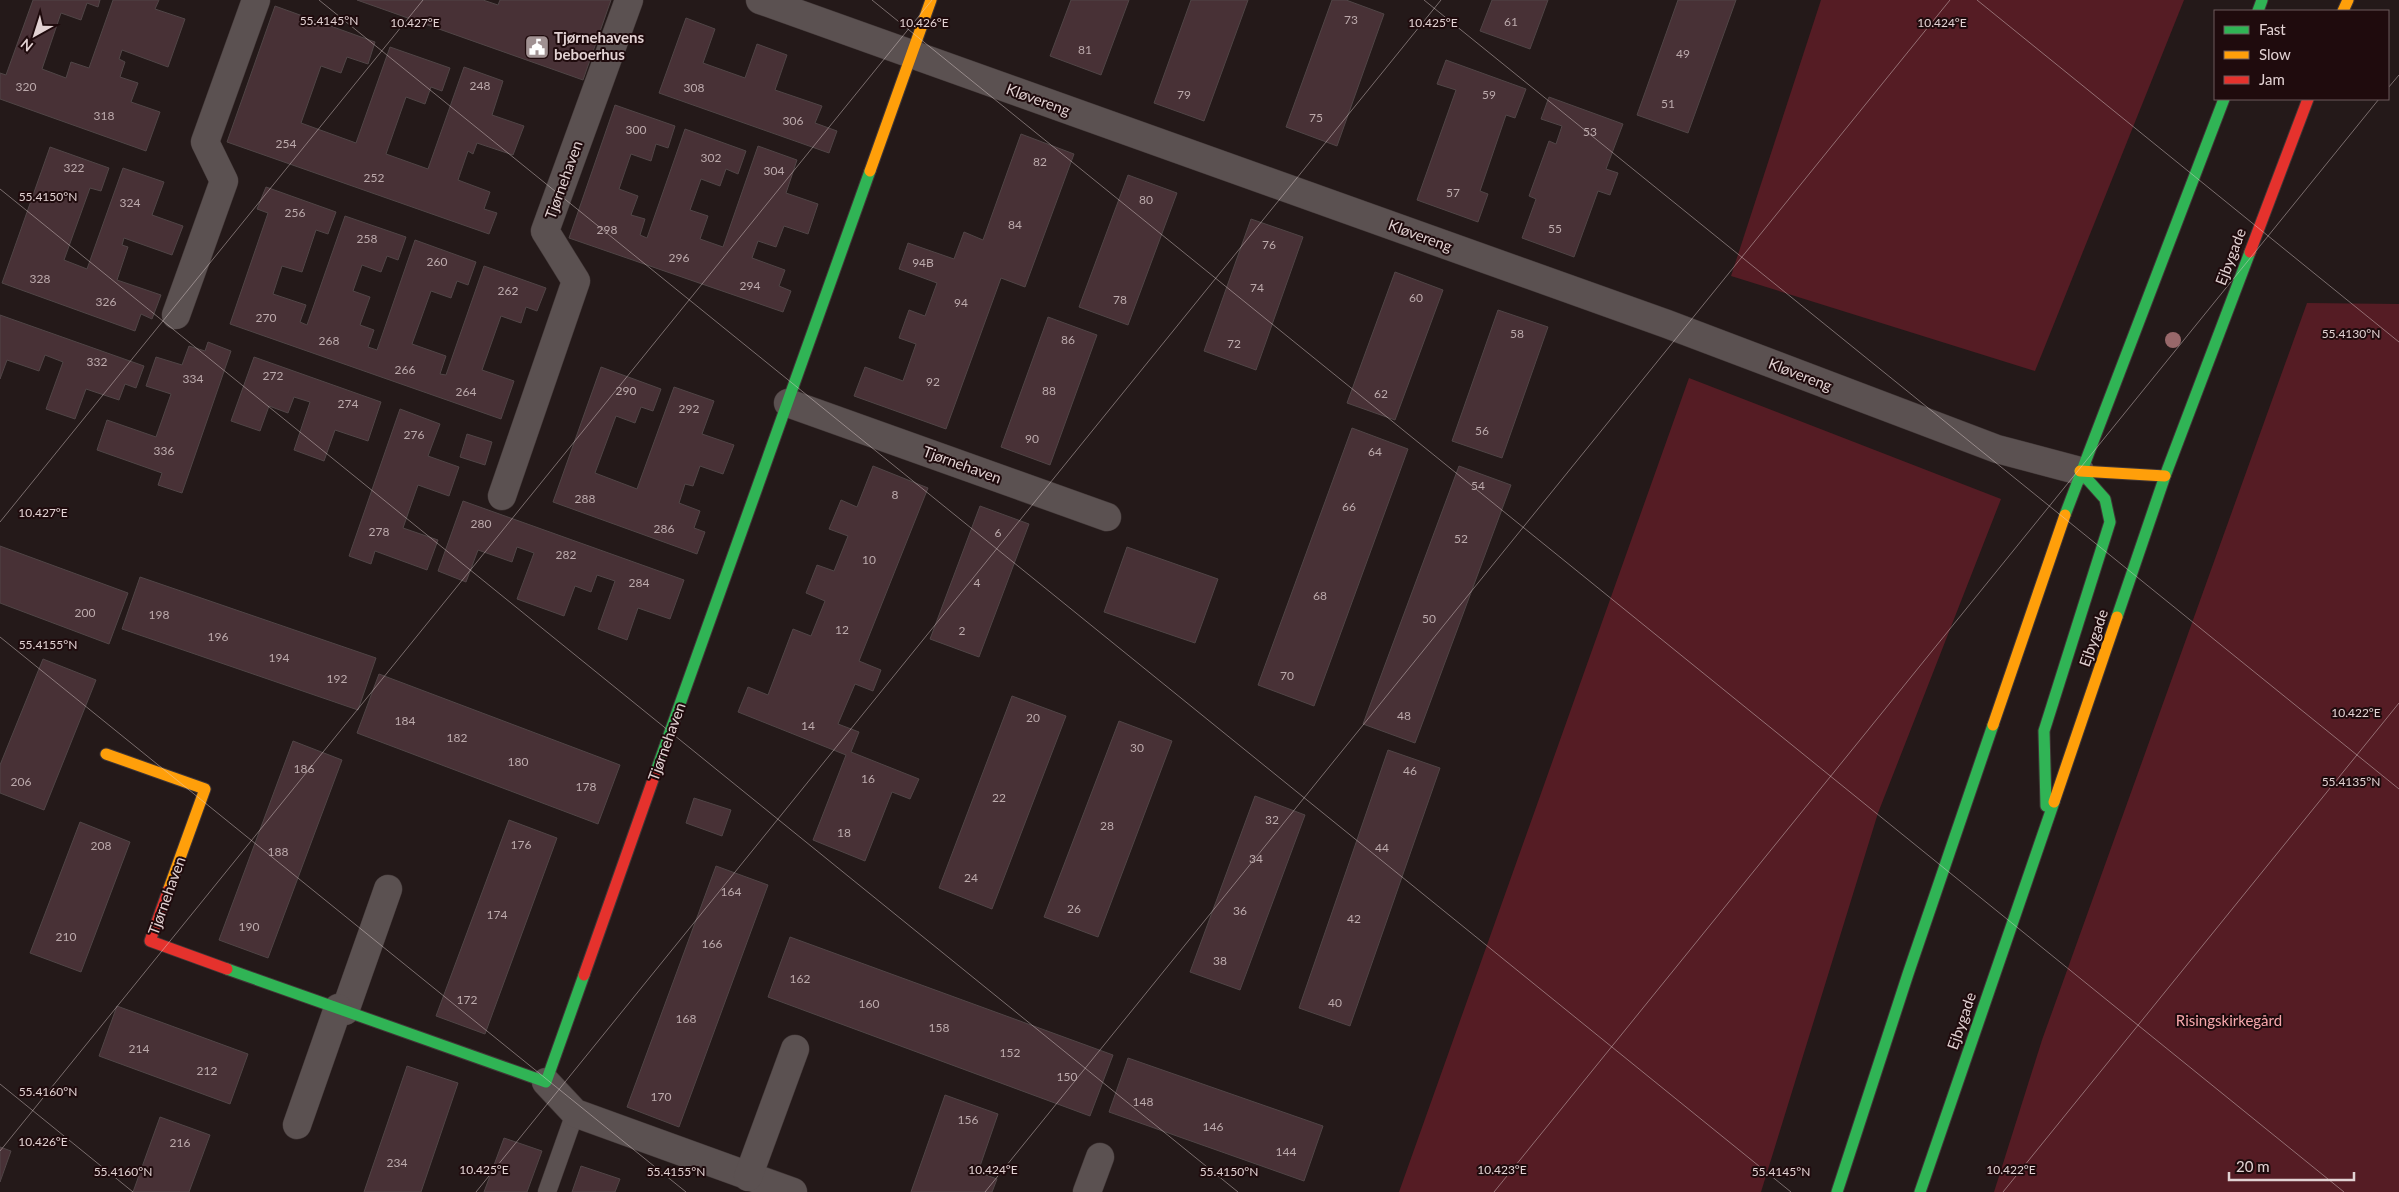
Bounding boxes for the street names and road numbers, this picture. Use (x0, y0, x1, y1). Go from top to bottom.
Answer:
street label: Kløvereng (1004, 79, 1073, 119)
street label: Tjørnehaven (541, 138, 586, 221)
street label: Kløvereng (1386, 215, 1455, 255)
street label: Ejbygade (2211, 226, 2249, 288)
street label: Kløvereng (1766, 354, 1835, 394)
street label: Tjørnehaven (921, 442, 1004, 487)
street label: Ejbygade (2075, 607, 2111, 669)
street label: Tjørnehaven (644, 700, 689, 783)
street label: Tjørnehaven (144, 854, 189, 937)
street label: Ejbygade (1943, 990, 1979, 1052)

